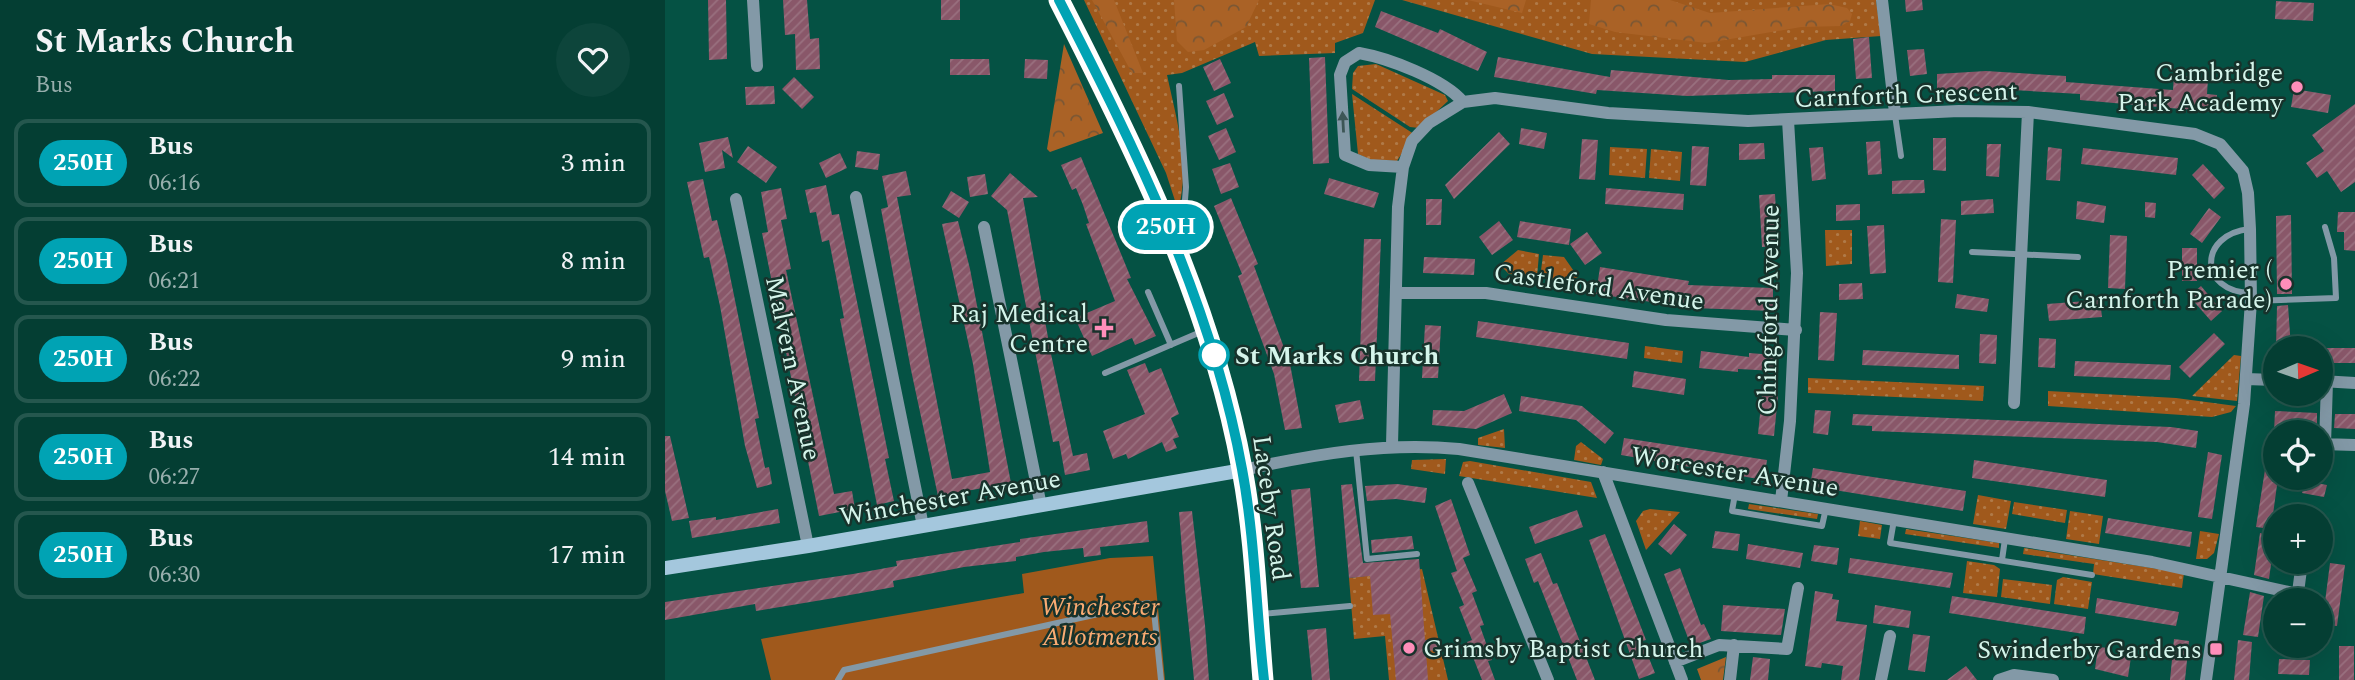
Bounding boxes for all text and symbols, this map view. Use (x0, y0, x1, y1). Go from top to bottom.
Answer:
text: St Marks Church (35, 17, 294, 67)
button: heart (556, 23, 630, 97)
place label: Cambridge Park Academy (2117, 53, 2285, 123)
text: Bus (35, 68, 73, 103)
street label: Carnforth Crescent (1794, 71, 2018, 119)
marker: Cambridge Park Academy (2289, 79, 2305, 95)
one-way arrow (1338, 111, 1349, 133)
text: Bus (148, 126, 194, 166)
text: 3 min (561, 143, 626, 183)
text: 250H (53, 145, 113, 181)
text: 06:16 (148, 166, 200, 201)
line badge: 250H (1117, 204, 1215, 250)
street label: Chingford Avenue (1747, 204, 1791, 416)
text: 250H (1136, 209, 1196, 245)
text: Bus (148, 224, 194, 264)
text: 8 min (561, 241, 626, 281)
text: 250H (53, 243, 113, 279)
place label: Premier ( Carnforth Parade) (2065, 250, 2272, 320)
street label: Castleford Avenue (1491, 252, 1707, 322)
text: 06:21 (148, 264, 200, 299)
street label: Malvern Avenue (754, 272, 832, 464)
marker: Premier ( Carnforth Parade) (2278, 276, 2294, 292)
place label: Raj Medical Centre (950, 294, 1088, 364)
marker: Raj Medical Centre (1094, 318, 1114, 338)
text: Bus (148, 322, 194, 362)
place label: St Marks Church (1235, 336, 1439, 376)
north arrow (2263, 336, 2333, 406)
map controls (2263, 336, 2333, 658)
text: 9 min (561, 339, 626, 379)
marker: St Marks Church (1199, 340, 1229, 370)
text: 250H (53, 341, 113, 377)
text: 06:22 (148, 362, 200, 397)
text: Bus (148, 420, 194, 460)
button: locate (2263, 420, 2333, 490)
street label: Laceby Road (1241, 433, 1301, 583)
street label: Worcester Avenue (1628, 436, 1842, 508)
text: 14 min (548, 437, 626, 477)
text: 250H (53, 439, 113, 475)
street label: Winchester Avenue (836, 459, 1064, 537)
text: 06:27 (148, 460, 200, 495)
button: + (2263, 504, 2333, 574)
text: Bus (148, 518, 194, 558)
text: 17 min (548, 535, 626, 575)
text: 250H (53, 537, 113, 573)
text: 06:30 (148, 558, 200, 593)
park label: Winchester Allotments (1040, 587, 1161, 657)
button: − (2263, 588, 2333, 658)
place label: Grimsby Baptist Church (1423, 629, 1703, 669)
place label: Swinderby Gardens (1977, 630, 2202, 670)
marker: Grimsby Baptist Church (1401, 640, 1417, 656)
marker: Swinderby Gardens (2208, 641, 2224, 657)

